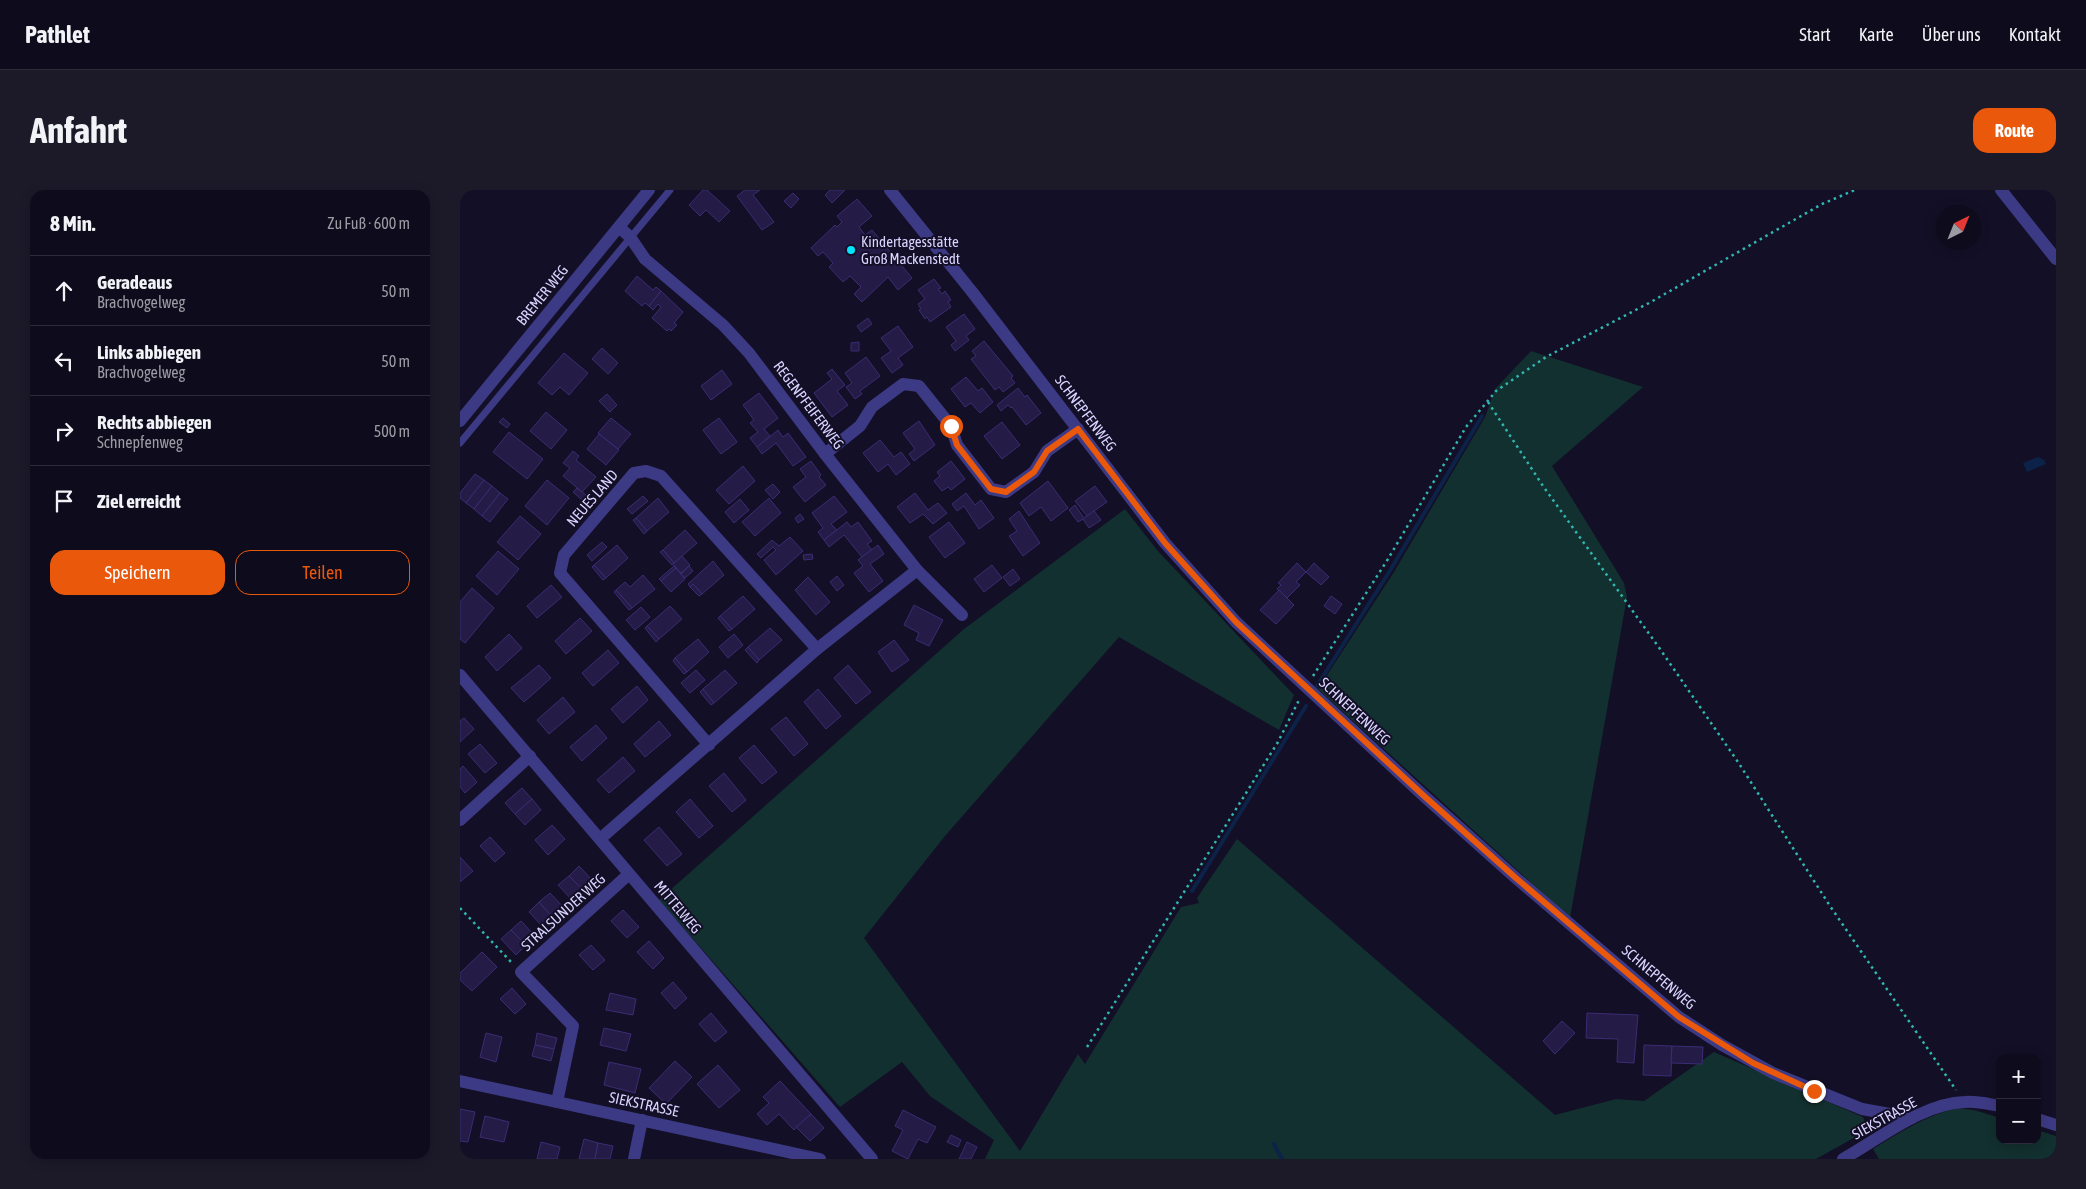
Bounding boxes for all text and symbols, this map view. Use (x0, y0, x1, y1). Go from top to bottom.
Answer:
text: Pathlet (25, 21, 90, 48)
text: Start (1799, 24, 1831, 45)
text: Karte (1859, 24, 1894, 45)
text: Über uns (1922, 24, 1981, 45)
text: Kontakt (2009, 24, 2061, 45)
button: Route (1973, 108, 2056, 153)
text: Anfahrt (30, 110, 127, 150)
north arrow (1936, 205, 1981, 250)
text: 8 Min. (50, 211, 96, 235)
text: Zu Fuß · 600 m (327, 214, 410, 232)
place label: Kindertagesstätte Groß Mackenstedt (861, 233, 960, 267)
marker: Kindertagesstätte Groß Mackenstedt (845, 244, 857, 256)
street label: BREMER WEG (513, 262, 571, 328)
text: Geradeaus (97, 271, 172, 293)
icon: ahead (50, 277, 78, 305)
text: 50 m (381, 282, 410, 300)
text: Brachvogelweg (97, 293, 186, 311)
text: Links abbiegen (97, 341, 201, 363)
icon: left (50, 347, 78, 375)
text: 50 m (381, 352, 410, 370)
street label: REGENPFEIFERWEG (770, 358, 848, 452)
text: Brachvogelweg (97, 363, 186, 381)
street label: SCHNEPFENWEG (1052, 372, 1120, 454)
text: Rechts abbiegen (97, 411, 212, 433)
route start (940, 415, 963, 438)
icon: right (50, 417, 78, 445)
text: 500 m (374, 422, 410, 440)
text: Schnepfenweg (97, 433, 183, 451)
street label: NEUES LAND (563, 466, 621, 530)
icon: arrive (50, 487, 78, 515)
text: Ziel erreicht (97, 490, 181, 512)
button: Speichern (50, 550, 225, 595)
button: Teilen (235, 550, 410, 595)
street label: SCHNEPFENWEG (1316, 674, 1394, 748)
street label: STRALSUNDER WEG (518, 870, 609, 954)
street label: MITTELWEG (651, 877, 705, 937)
street label: SCHNEPFENWEG (1619, 941, 1699, 1013)
map controls (1996, 1054, 2041, 1144)
button: + (1996, 1054, 2041, 1099)
route end (1803, 1080, 1826, 1103)
street label: SIEKSTRASSE (608, 1088, 681, 1120)
street label: SIEKSTRASSE (1849, 1093, 1920, 1143)
button: − (1996, 1099, 2041, 1144)

